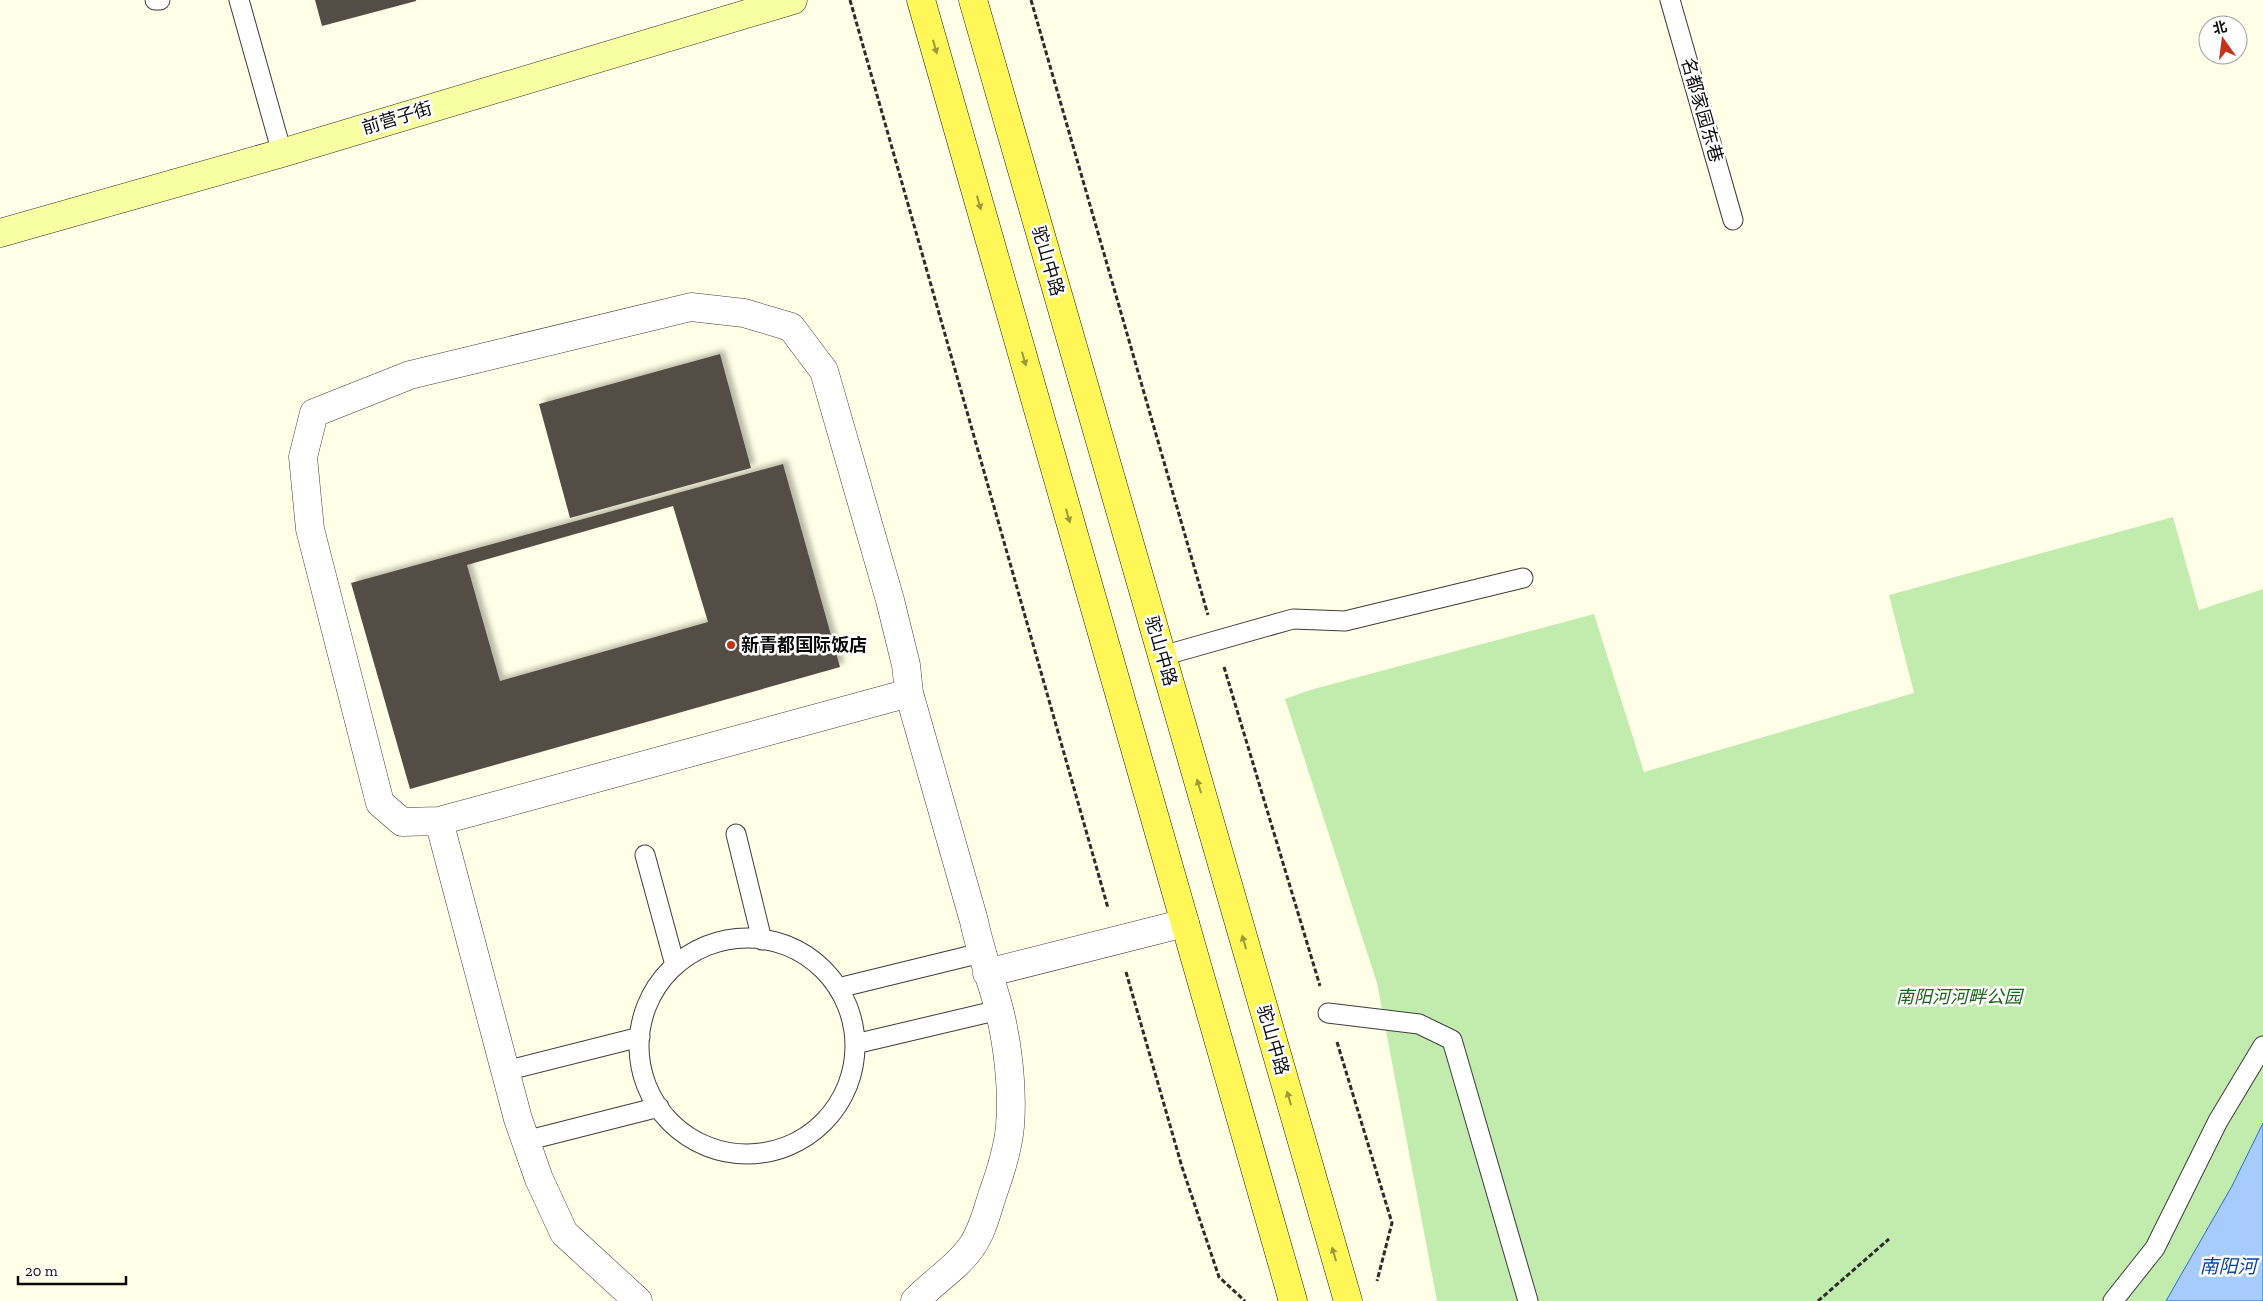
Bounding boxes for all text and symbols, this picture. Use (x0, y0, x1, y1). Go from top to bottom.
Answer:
north arrow (2198, 15, 2248, 65)
text: 北 (2211, 18, 2229, 38)
one-way arrow (931, 39, 939, 54)
street label: 名都家园东巷 (1677, 55, 1727, 165)
street label: 前营子街 (359, 97, 435, 139)
one-way arrow (976, 196, 984, 211)
street label: 驼山中路 (1028, 223, 1068, 299)
one-way arrow (1020, 352, 1028, 367)
one-way arrow (1065, 508, 1073, 523)
street label: 驼山中路 (1141, 613, 1181, 689)
place label: 新青都国际饭店 (741, 634, 867, 656)
marker: 新青都国际饭店 (725, 639, 737, 651)
one-way arrow (1195, 778, 1203, 793)
one-way arrow (1240, 934, 1248, 949)
park label: 南阳河河畔公园 (1896, 986, 2025, 1008)
street label: 驼山中路 (1253, 1002, 1293, 1078)
one-way arrow (1285, 1090, 1293, 1105)
one-way arrow (1330, 1247, 1338, 1262)
scale bar (18, 1254, 125, 1286)
water label: 南阳河 (2199, 1255, 2260, 1278)
text: 20 m (25, 1262, 58, 1280)

